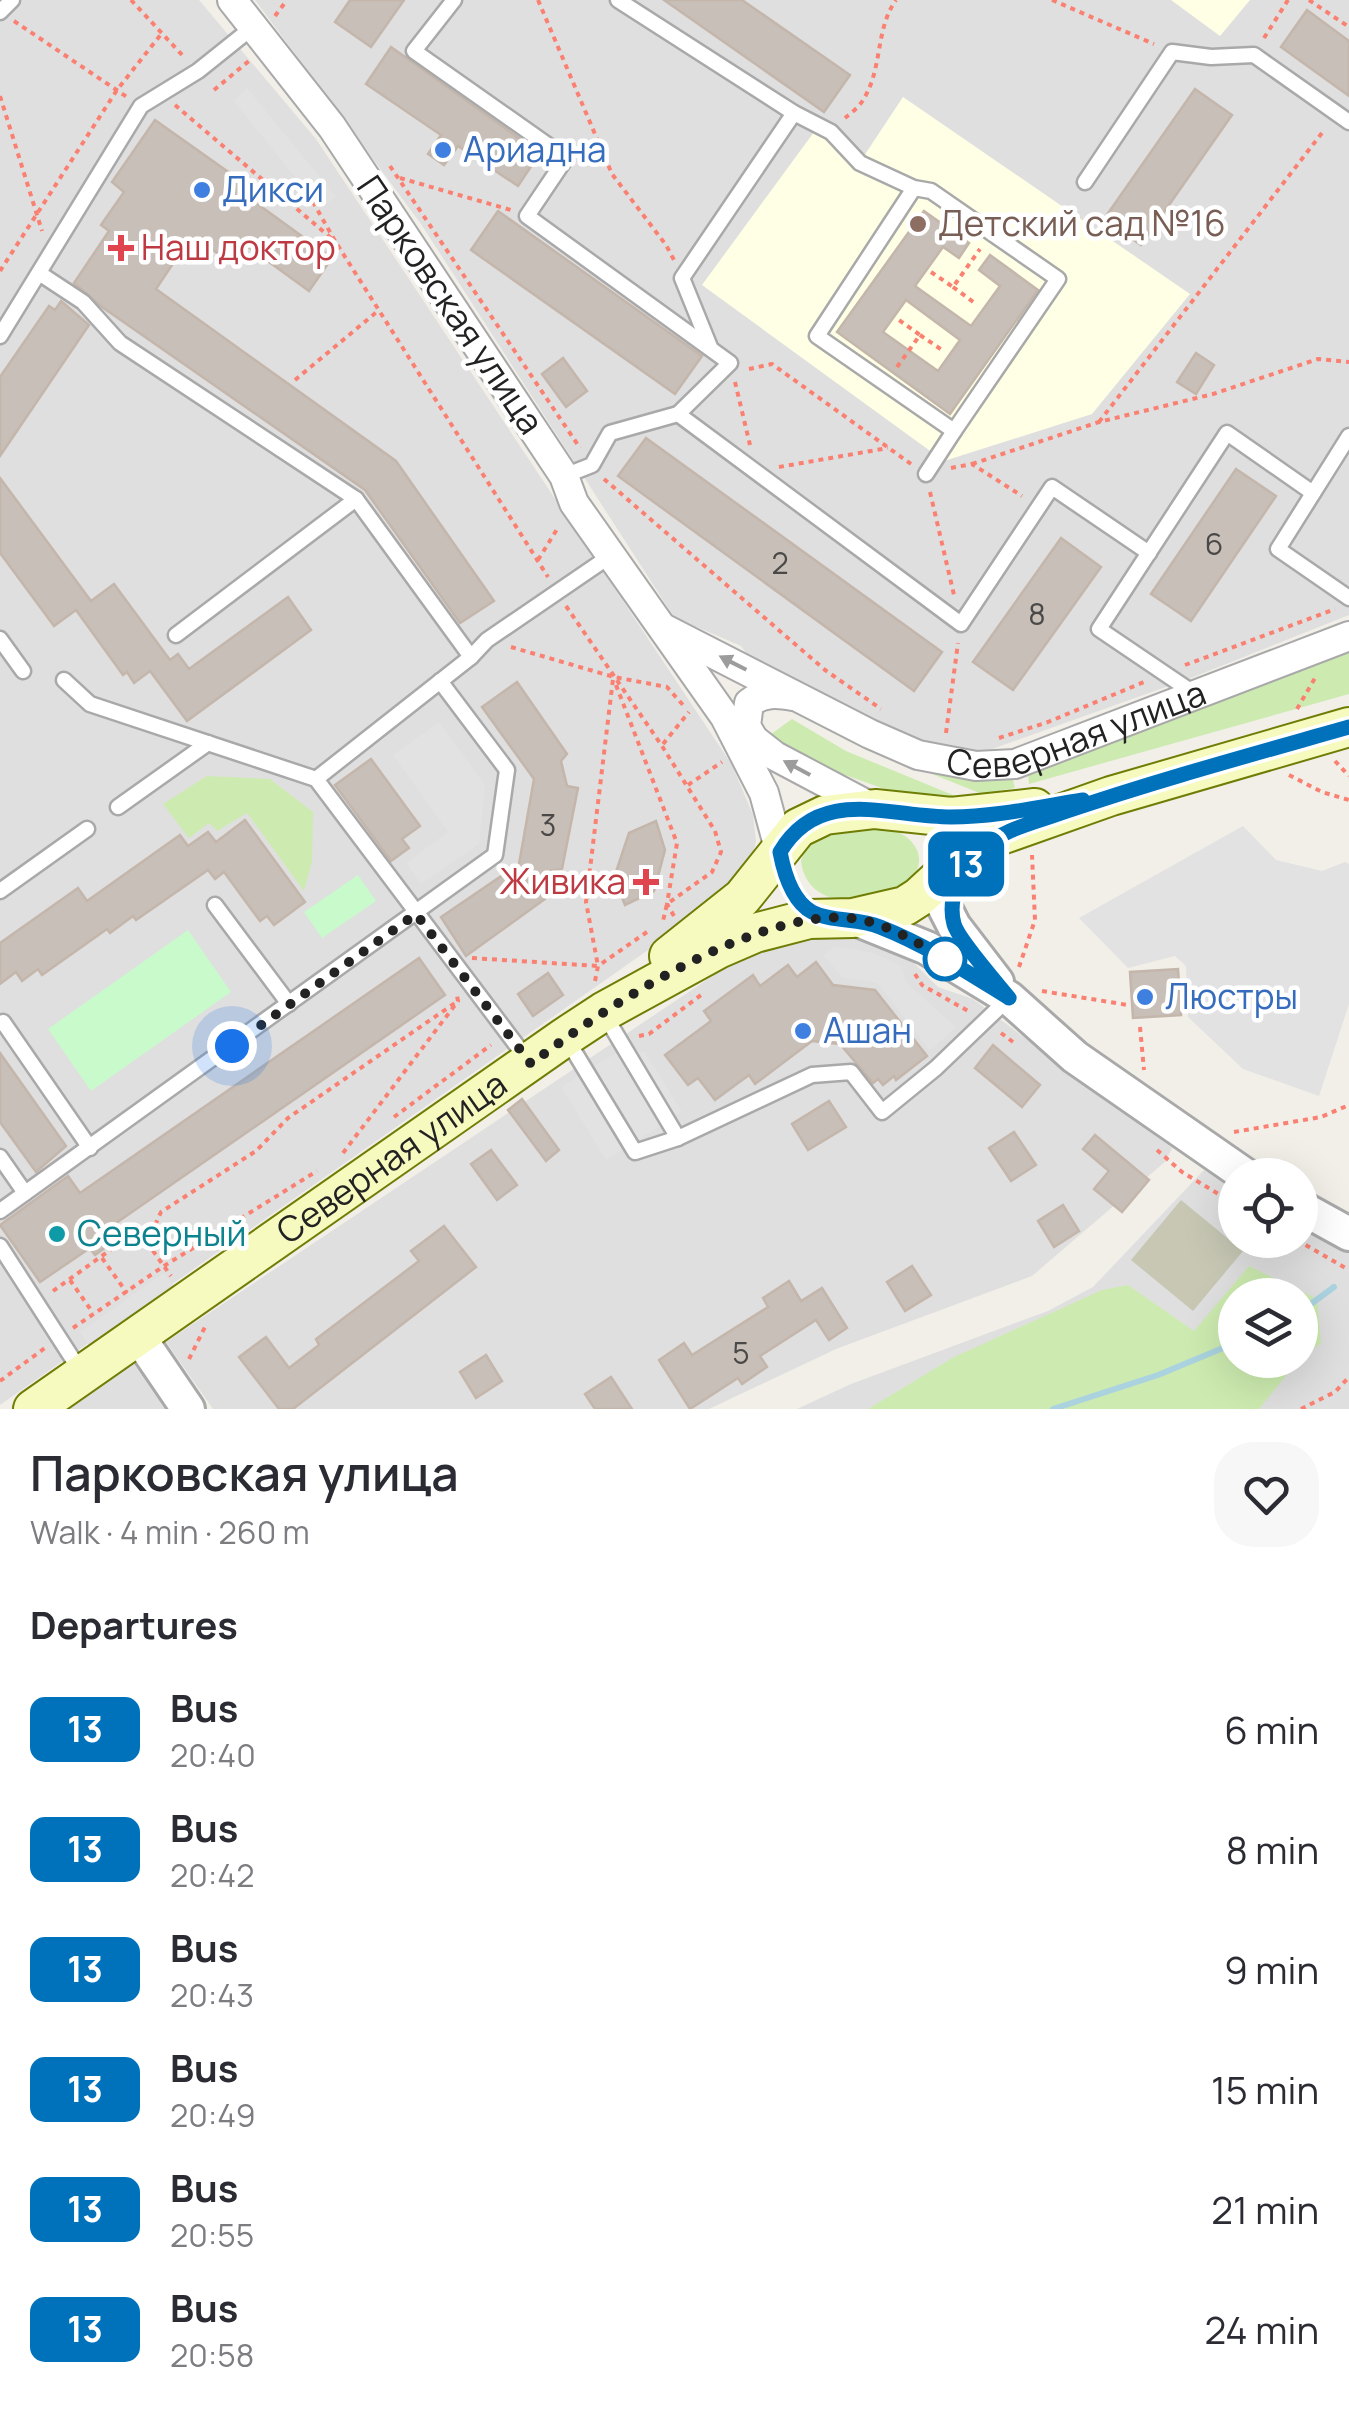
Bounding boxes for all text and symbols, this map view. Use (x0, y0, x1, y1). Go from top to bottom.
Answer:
place label: Ариадна (463, 125, 606, 173)
marker: Ариадна (432, 139, 454, 161)
place label: Дикси (222, 165, 324, 213)
street label: Парковская улица (346, 166, 555, 443)
marker: Дикси (191, 179, 213, 201)
place label: Детский сад №16 (938, 199, 1226, 247)
marker: Детский сад №16 (907, 213, 929, 235)
place label: Наш доктор (141, 223, 336, 271)
marker: Наш доктор (110, 237, 132, 259)
house number: 6 (1205, 523, 1223, 564)
house number: 2 (771, 542, 789, 583)
house number: 8 (1028, 593, 1046, 634)
one-way arrow (718, 655, 747, 672)
street label: Северная улица (943, 668, 1212, 789)
one-way arrow (782, 759, 811, 776)
house number: 3 (540, 804, 556, 845)
line badge: 13 (921, 832, 1011, 896)
text: 13 (948, 840, 984, 888)
place label: Живика (499, 857, 626, 905)
marker: Живика (635, 871, 657, 893)
unlabelled marker (924, 938, 966, 980)
place label: Люстры (1165, 972, 1298, 1020)
marker: Люстры (1134, 986, 1156, 1008)
place label: Ашан (823, 1006, 912, 1054)
marker: Ашан (792, 1020, 814, 1042)
your location (207, 1021, 257, 1071)
street label: Северная улица (267, 1060, 516, 1254)
map controls (1218, 1158, 1318, 1378)
button: locate (1218, 1158, 1318, 1258)
place label: Северный (77, 1209, 246, 1257)
marker: Северный (46, 1223, 68, 1245)
button: layers (1218, 1278, 1318, 1378)
house number: 5 (732, 1332, 750, 1373)
text: Парковская улица (30, 1440, 459, 1505)
button: heart (1214, 1442, 1319, 1547)
text: Walk · 4 min · 260 m (30, 1510, 310, 1554)
text: Departures (30, 1598, 238, 1650)
text: Bus (170, 1681, 238, 1733)
text: 6 min (1224, 1703, 1319, 1755)
text: 13 (67, 1705, 103, 1753)
text: 20:40 (170, 1733, 256, 1777)
text: Bus (170, 1801, 238, 1853)
text: 8 min (1226, 1823, 1319, 1875)
text: 13 (67, 1825, 103, 1873)
text: 20:42 (170, 1853, 254, 1897)
text: Bus (170, 1921, 238, 1973)
text: 9 min (1224, 1943, 1319, 1995)
text: 13 (67, 1945, 103, 1993)
text: 20:43 (170, 1973, 254, 2017)
text: Bus (170, 2041, 238, 2093)
text: 15 min (1211, 2063, 1319, 2115)
text: 13 (67, 2065, 103, 2113)
text: 20:49 (170, 2093, 256, 2137)
text: Bus (170, 2161, 238, 2213)
text: 21 min (1211, 2183, 1319, 2235)
text: 13 (67, 2185, 103, 2233)
text: 20:55 (170, 2213, 254, 2257)
text: Bus (170, 2281, 238, 2333)
text: 24 min (1204, 2303, 1319, 2355)
text: 13 (67, 2305, 103, 2353)
text: 20:58 (170, 2333, 254, 2377)

